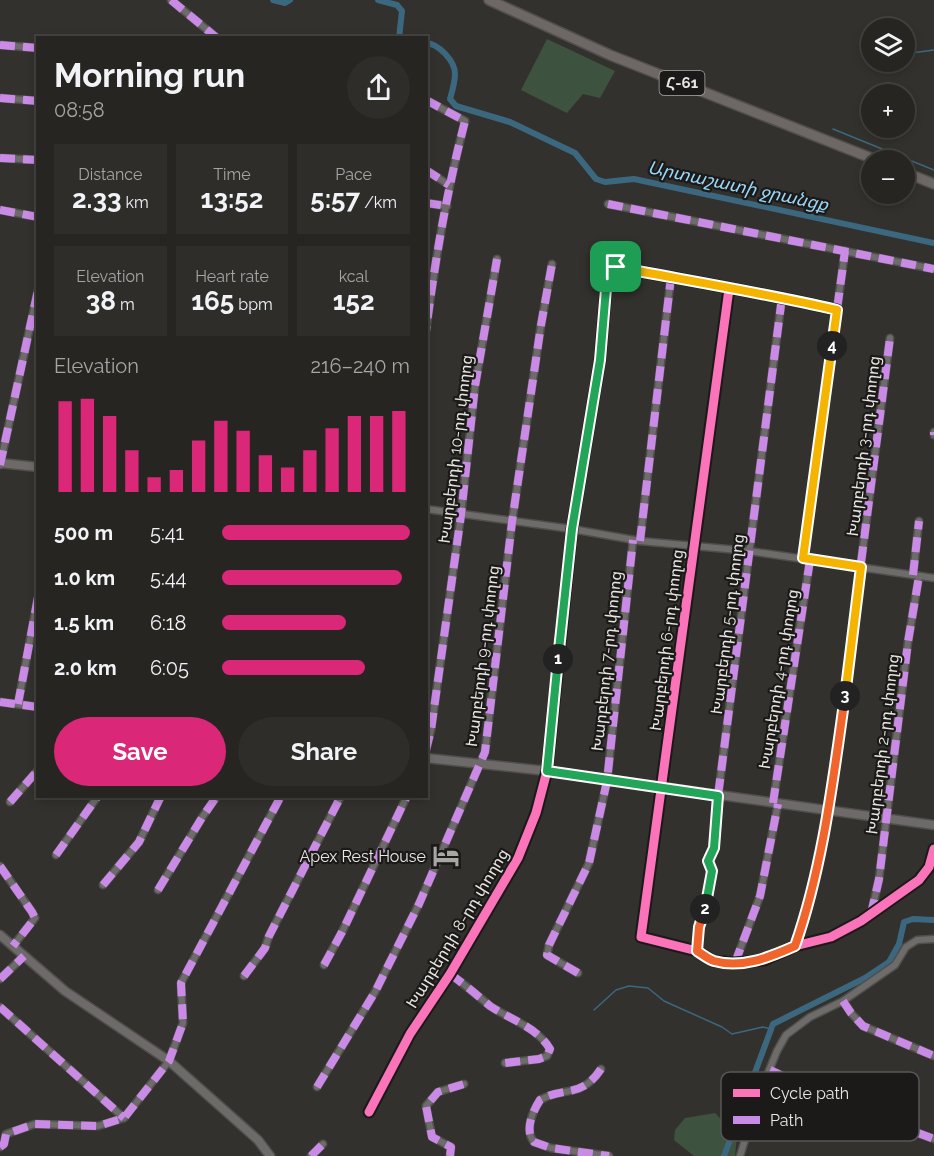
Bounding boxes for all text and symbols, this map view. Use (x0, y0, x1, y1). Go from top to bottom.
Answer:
map controls (861, 18, 915, 204)
button: layers (861, 18, 915, 72)
text: Morning run (54, 56, 245, 95)
button: share (347, 56, 410, 119)
road number: Հ-61 (660, 71, 704, 95)
button: + (861, 84, 915, 138)
text: 08:58 (54, 98, 105, 122)
button: − (861, 150, 915, 204)
water label: Արտաշատի ջրանցք (646, 156, 831, 216)
text: Distance (78, 165, 142, 184)
text: Time (213, 165, 251, 184)
text: Pace (335, 165, 372, 184)
text: 2.33 (72, 184, 121, 214)
text: 13:52 (201, 184, 263, 214)
text: 5:57 (310, 184, 360, 214)
text: km (121, 193, 149, 212)
text: /km (360, 193, 397, 212)
pin (590, 241, 641, 292)
icon: arrive (599, 250, 632, 283)
text: Elevation (76, 267, 144, 286)
text: Heart rate (195, 267, 269, 286)
text: kcal (339, 267, 369, 286)
text: 38 (86, 286, 116, 316)
text: 165 (191, 286, 234, 316)
text: 152 (333, 286, 375, 316)
text: m (116, 295, 135, 314)
text: bpm (234, 295, 273, 314)
pin: 4 (817, 331, 847, 361)
text: 4 (827, 336, 837, 355)
text: Elevation (54, 354, 139, 378)
text: 216–240 m (311, 354, 410, 378)
street label: Խարբերդի 10-րդ փողոց (434, 354, 477, 544)
street label: Խարբերդի 3-րդ փողոց (843, 355, 884, 537)
text: 500 m (54, 521, 113, 545)
text: 5:41 (150, 521, 184, 545)
street label: Խարբերդի 5-րդ փողոց (707, 533, 748, 716)
street label: Խարբերդի 6-րդ փողոց (646, 548, 687, 732)
street label: Խարբերդի 9-րդ փողոց (462, 564, 503, 748)
text: 1.0 km (54, 566, 115, 590)
text: 5:44 (150, 566, 187, 590)
street label: Խարբերդի 7-րդ փողոց (588, 570, 625, 752)
street label: Խարբերդի 4-րդ փողոց (755, 588, 802, 770)
text: 1.5 km (54, 611, 114, 635)
text: 6:18 (150, 611, 186, 635)
pin: 1 (543, 644, 573, 674)
text: 1 (554, 649, 562, 668)
street label: Խարբերդի 2-րդ փողոց (862, 653, 903, 835)
text: 2.0 km (54, 656, 117, 680)
text: 6:05 (150, 656, 189, 680)
pin: 3 (830, 681, 860, 711)
text: 3 (841, 686, 849, 705)
button: Save (54, 717, 226, 786)
button: Share (238, 717, 410, 786)
hotel icon: Apex Rest House (431, 841, 461, 871)
street label: Խարբերդի 8-րդ փողոց (402, 845, 513, 1012)
place label: Apex Rest House (300, 847, 426, 866)
pin: 2 (690, 894, 720, 924)
text: 2 (700, 899, 710, 918)
legend (721, 1072, 919, 1141)
text: Cycle path (770, 1084, 849, 1103)
text: Path (770, 1111, 803, 1130)

